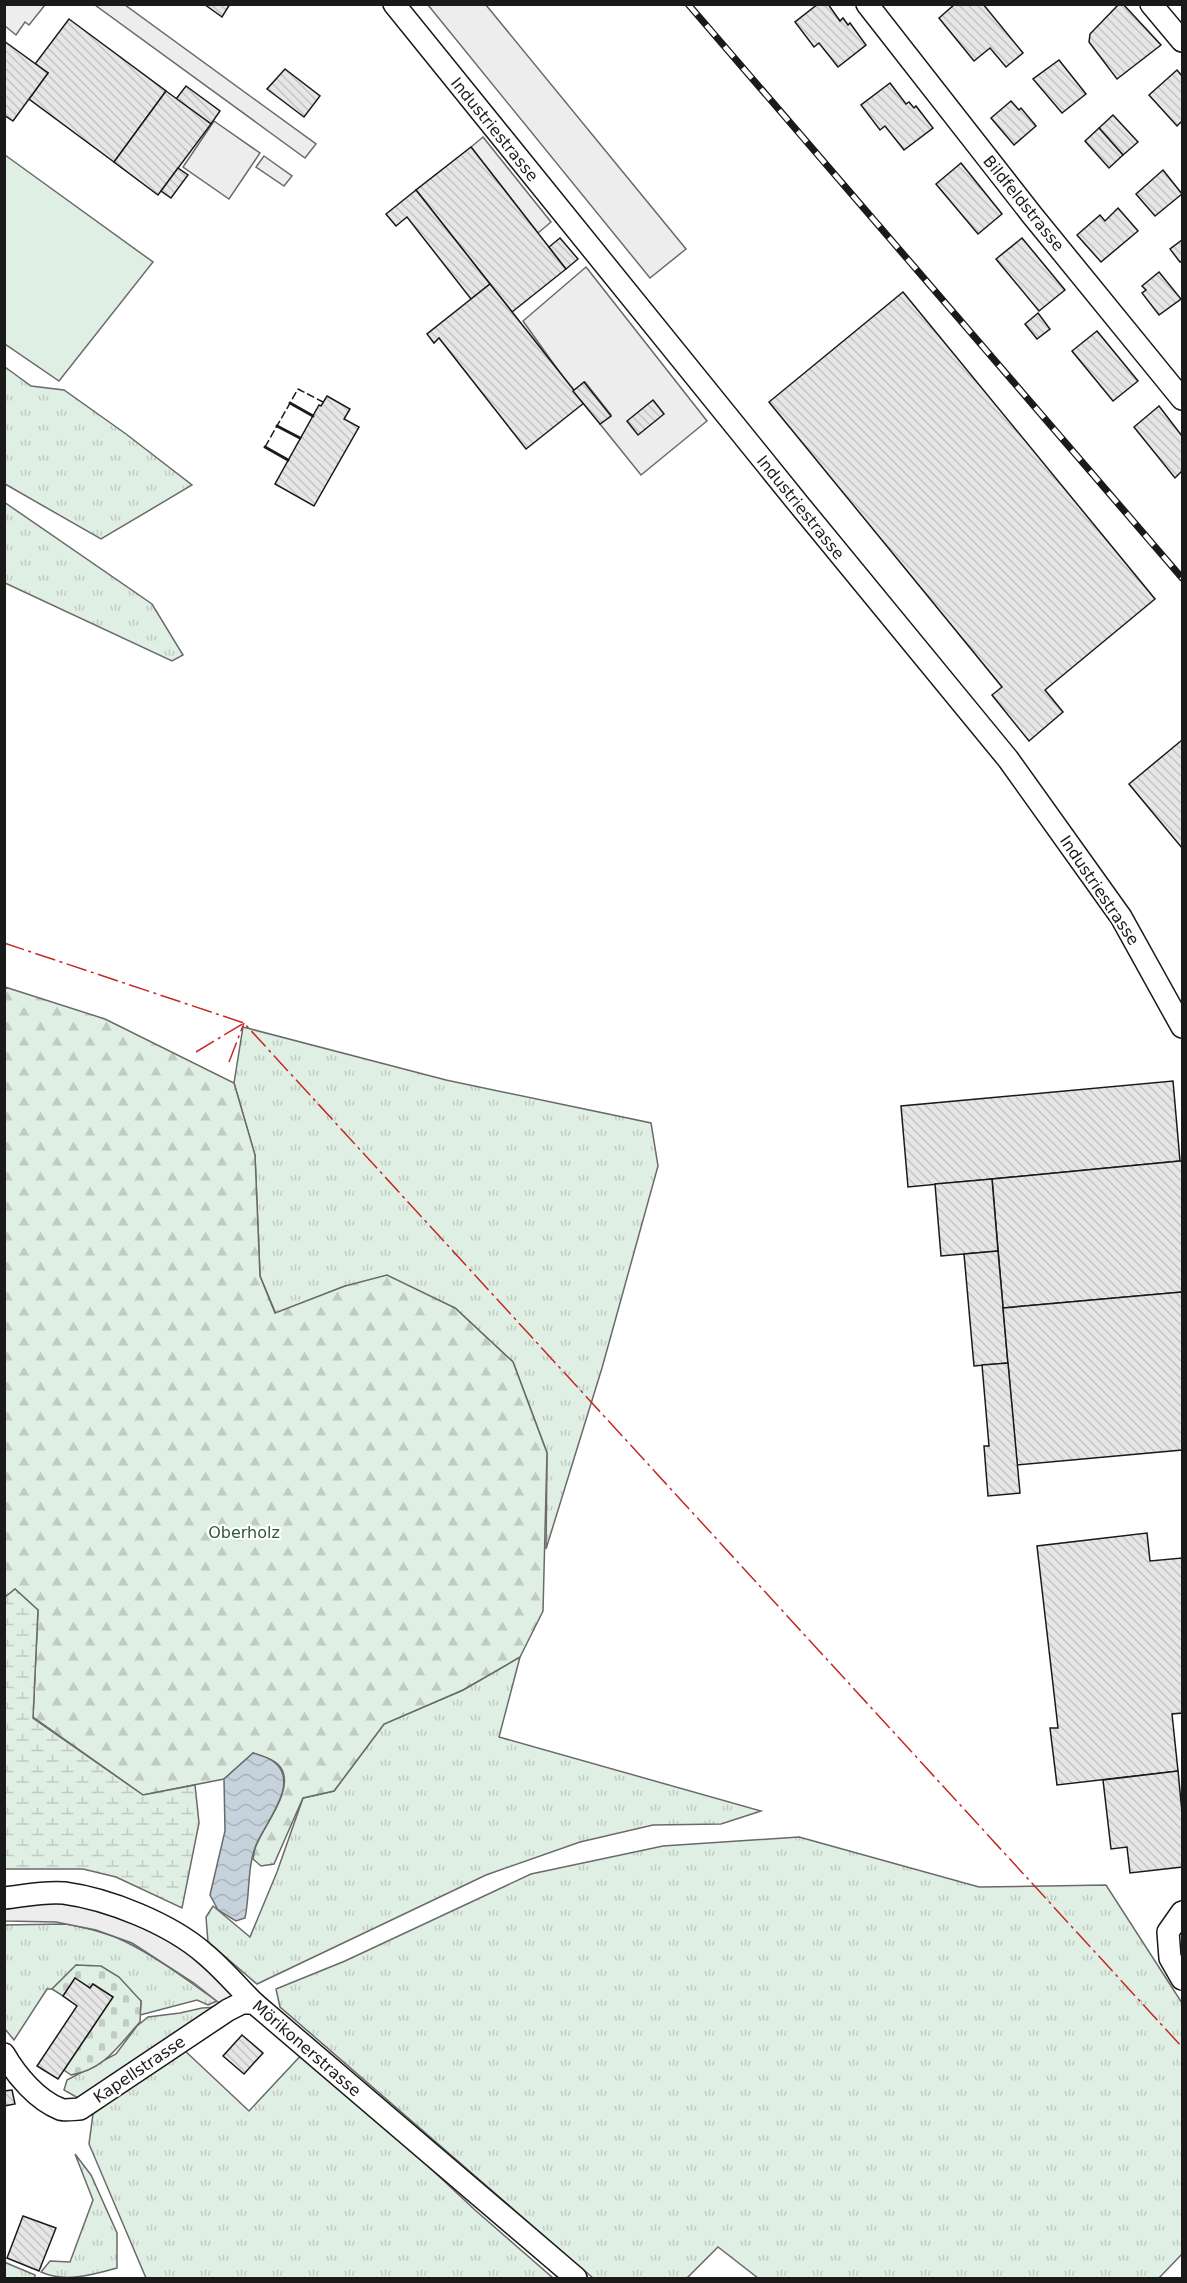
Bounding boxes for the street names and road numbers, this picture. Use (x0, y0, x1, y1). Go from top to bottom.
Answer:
street label: Industriestrasse (447, 74, 542, 185)
street label: Bildfeldstrasse (979, 152, 1068, 255)
street label: Industriestrasse (753, 452, 848, 563)
street label: Industriestrasse (1056, 832, 1143, 949)
street label: Mörikonerstrasse (249, 1996, 365, 2101)
street label: Kapellstrasse (90, 2032, 189, 2107)

